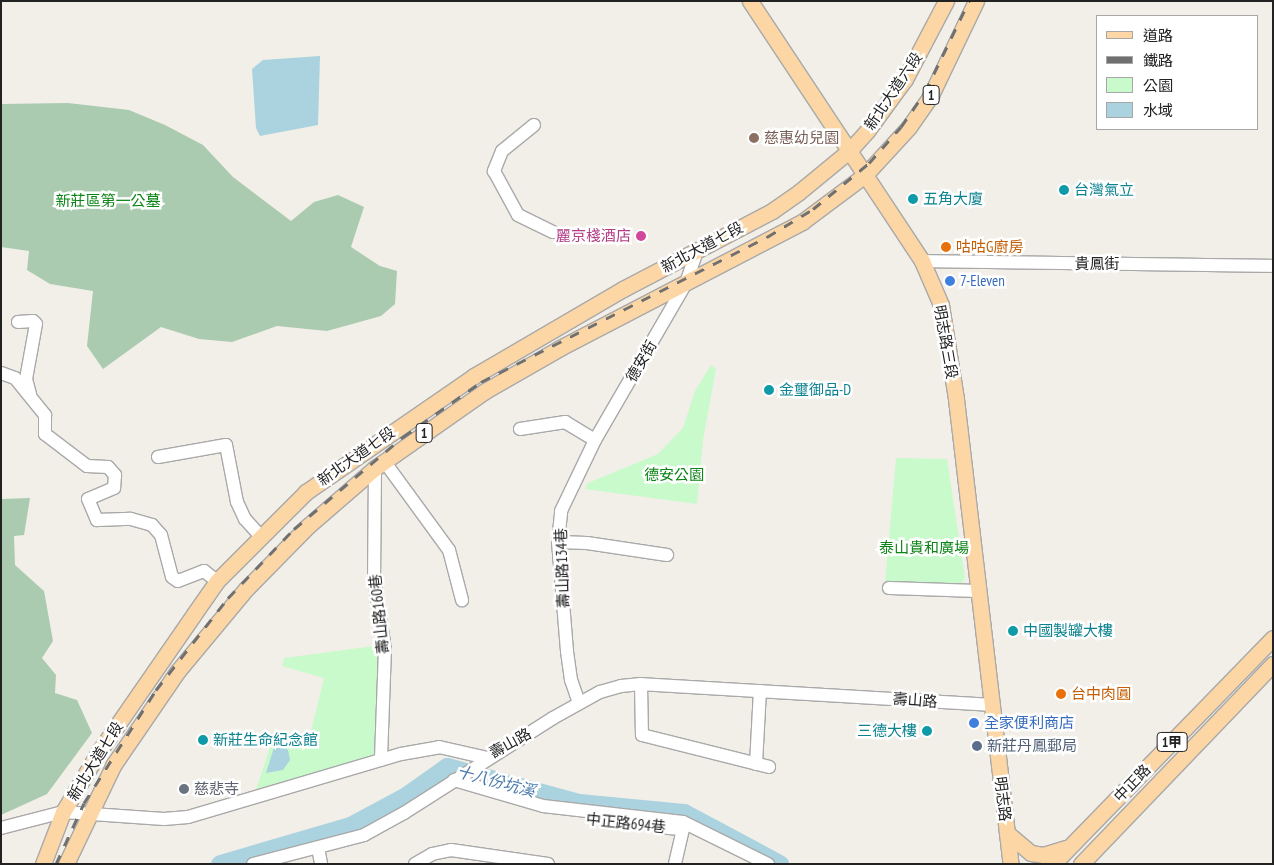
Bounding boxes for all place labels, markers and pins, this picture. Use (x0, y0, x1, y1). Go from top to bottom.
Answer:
place label: 慈惠幼兒園 (764, 129, 839, 147)
marker: 慈惠幼兒園 (748, 132, 760, 144)
place label: 台灣氣立 (1074, 181, 1134, 199)
marker: 台灣氣立 (1058, 184, 1070, 196)
place label: 五角大廈 (923, 190, 983, 208)
marker: 五角大廈 (907, 193, 919, 205)
place label: 麗京棧酒店 (556, 227, 631, 245)
marker: 麗京棧酒店 (635, 230, 647, 242)
place label: 咕咕G廚房 (956, 238, 1023, 256)
marker: 咕咕G廚房 (940, 241, 952, 253)
place label: 7-Eleven (960, 272, 1005, 290)
marker: 7-Eleven (944, 275, 956, 287)
place label: 金璽御品-D (779, 381, 851, 399)
marker: 金璽御品-D (763, 384, 775, 396)
place label: 中國製罐大樓 (1023, 622, 1113, 640)
marker: 中國製罐大樓 (1007, 625, 1019, 637)
place label: 台中肉圓 (1071, 685, 1131, 703)
marker: 台中肉圓 (1055, 688, 1067, 700)
place label: 全家便利商店 (984, 714, 1074, 732)
marker: 全家便利商店 (968, 717, 980, 729)
place label: 三德大樓 (857, 722, 917, 740)
marker: 三德大樓 (921, 725, 933, 737)
place label: 新莊生命紀念館 (213, 731, 318, 749)
marker: 新莊生命紀念館 (197, 734, 209, 746)
place label: 新莊丹鳳郵局 (987, 737, 1077, 755)
marker: 新莊丹鳳郵局 (971, 740, 983, 752)
place label: 慈悲寺 (194, 780, 239, 798)
marker: 慈悲寺 (178, 783, 190, 795)

